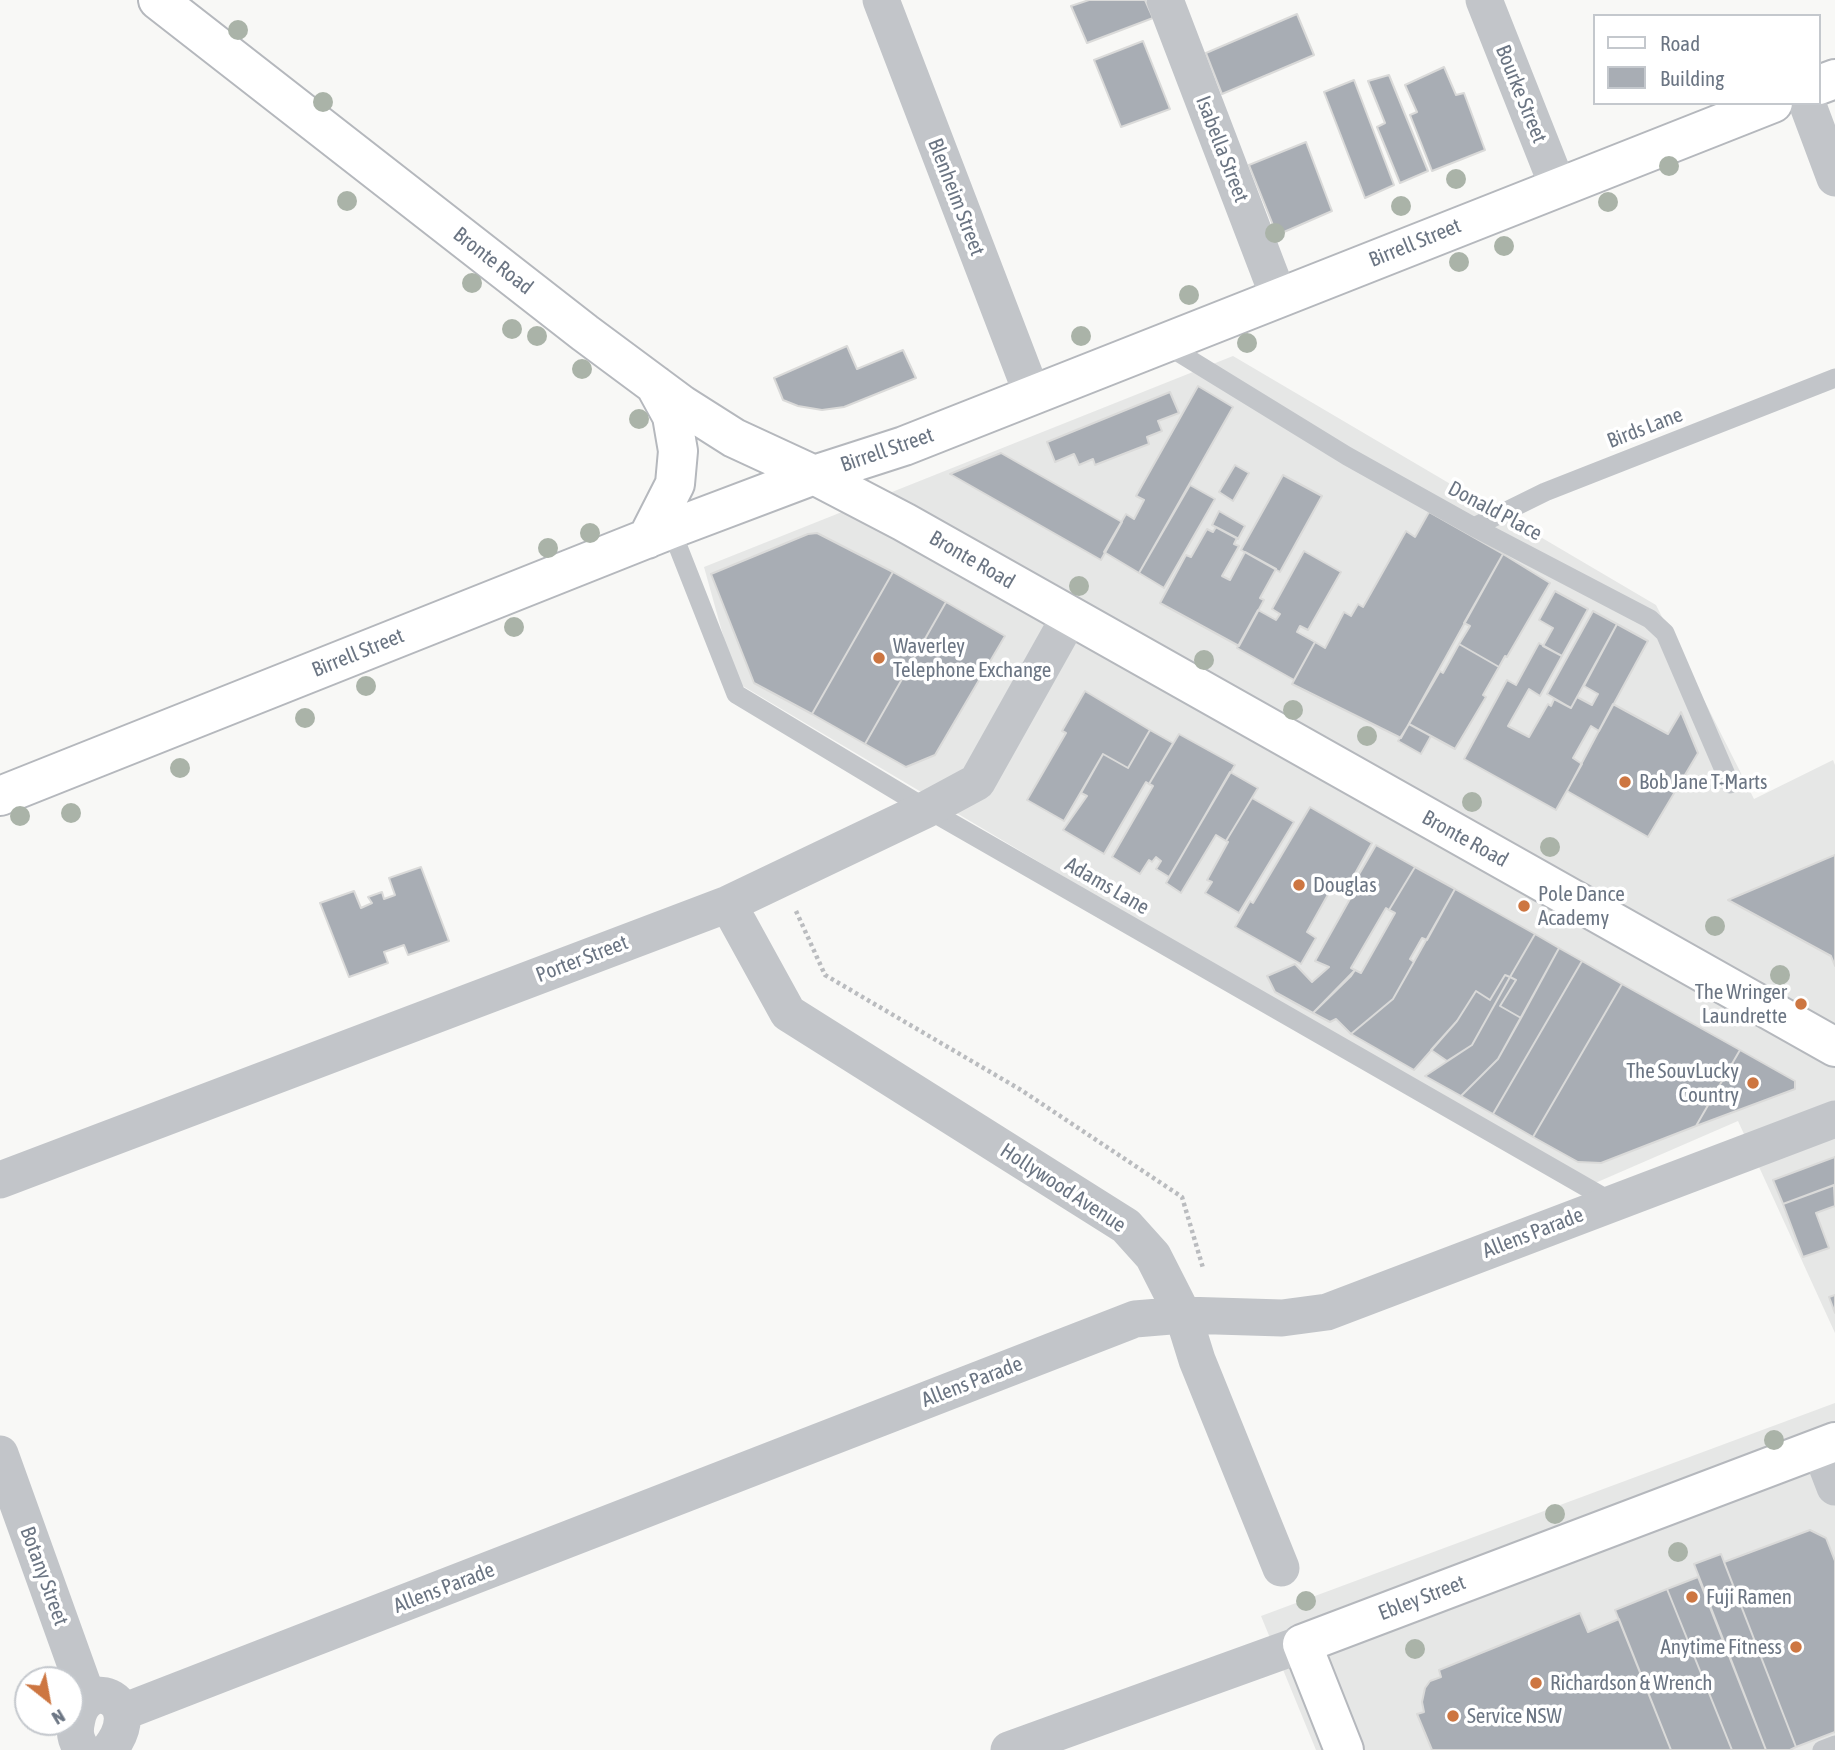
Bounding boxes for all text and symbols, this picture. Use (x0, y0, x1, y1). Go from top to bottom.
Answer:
legend (1594, 14, 1821, 105)
text: Road (1660, 31, 1700, 55)
street label: Bourke Street (1490, 41, 1552, 147)
text: Building (1660, 66, 1724, 90)
street label: Isabella Street (1190, 92, 1254, 206)
street label: Blenheim Street (922, 135, 990, 259)
street label: Birrell Street (1365, 213, 1465, 273)
street label: Bronte Road (448, 222, 538, 300)
street label: Birds Lane (1604, 402, 1686, 454)
street label: Birrell Street (837, 422, 937, 478)
street label: Donald Place (1444, 476, 1546, 546)
street label: Bronte Road (925, 525, 1019, 595)
street label: Birrell Street (308, 623, 408, 683)
place label: Waverley Telephone Exchange (893, 633, 1051, 683)
marker: Waverley Telephone Exchange (871, 650, 887, 666)
place label: Bob Jane T-Marts (1639, 769, 1767, 795)
marker: Bob Jane T-Marts (1617, 774, 1633, 790)
street label: Bronte Road (1418, 805, 1512, 873)
street label: Adams Lane (1060, 852, 1154, 920)
place label: Douglas (1313, 872, 1377, 898)
marker: Douglas (1291, 877, 1307, 893)
place label: Pole Dance Academy (1538, 881, 1625, 931)
marker: Pole Dance Academy (1516, 898, 1532, 914)
street label: Porter Street (532, 930, 632, 988)
place label: The Wringer Laundrette (1695, 979, 1787, 1029)
marker: The Wringer Laundrette (1793, 996, 1809, 1012)
place label: The SouvLucky Country (1626, 1058, 1739, 1108)
marker: The SouvLucky Country (1745, 1075, 1761, 1091)
street label: Hollywood Avenue (995, 1138, 1131, 1238)
street label: Allens Parade (1479, 1202, 1587, 1264)
street label: Allens Parade (918, 1351, 1026, 1413)
street label: Botany Street (14, 1523, 74, 1629)
street label: Allens Parade (390, 1557, 498, 1619)
street label: Ebley Street (1375, 1570, 1469, 1626)
place label: Fuji Ramen (1706, 1584, 1792, 1610)
marker: Fuji Ramen (1684, 1589, 1700, 1605)
place label: Anytime Fitness (1661, 1634, 1782, 1660)
marker: Anytime Fitness (1788, 1639, 1804, 1655)
north arrow (14, 1666, 84, 1736)
place label: Richardson & Wrench (1550, 1670, 1712, 1696)
marker: Richardson & Wrench (1528, 1675, 1544, 1691)
place label: Service NSW (1467, 1703, 1562, 1729)
text: N (48, 1705, 69, 1730)
marker: Service NSW (1445, 1708, 1461, 1724)

